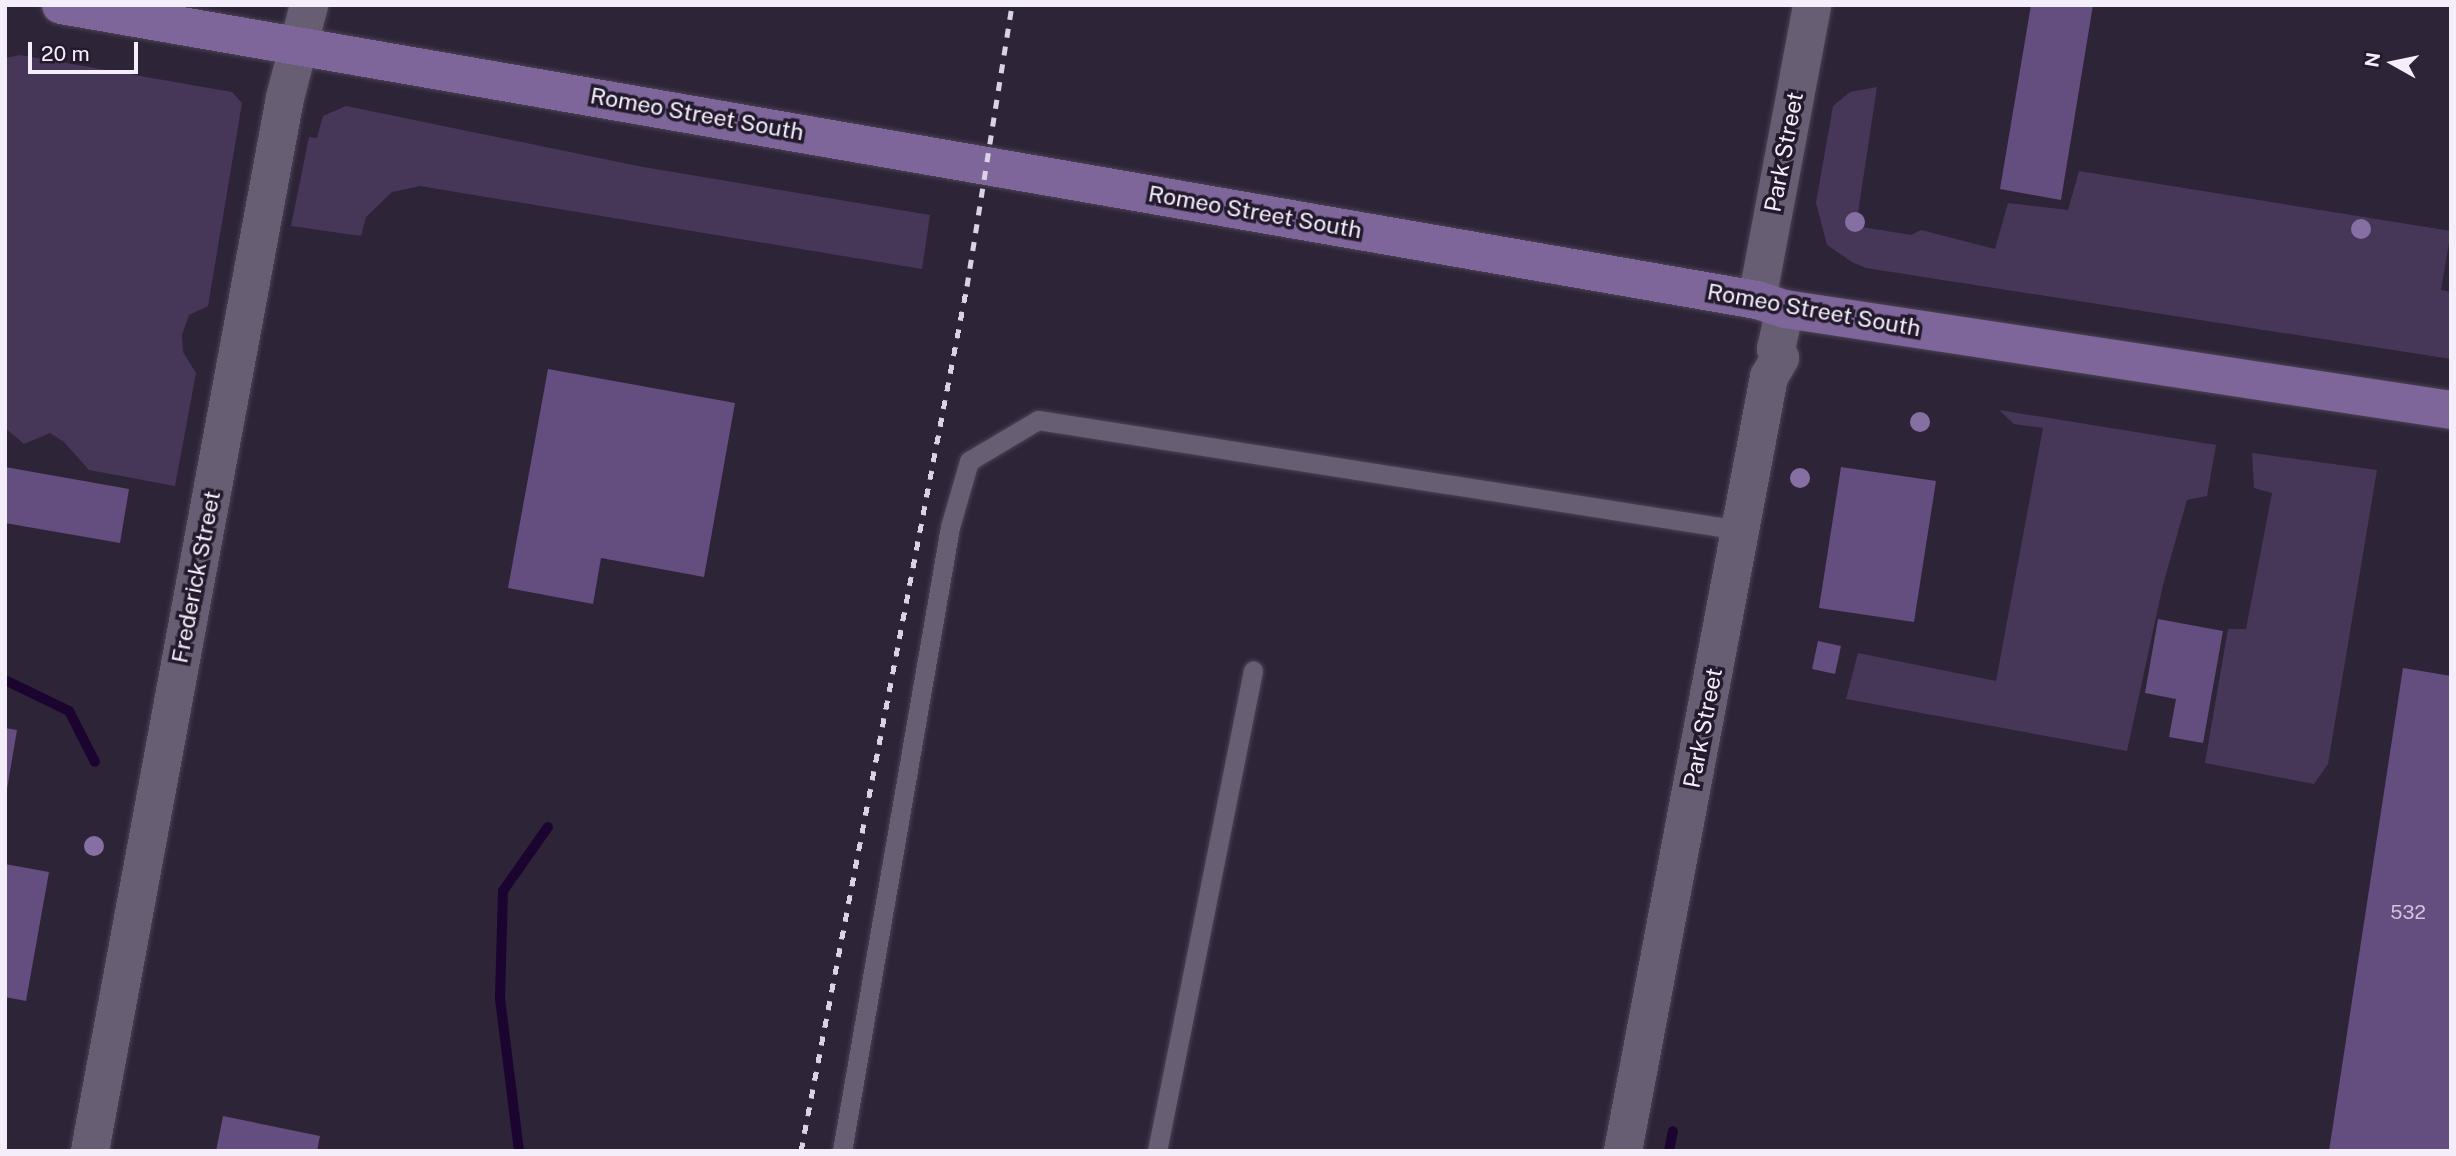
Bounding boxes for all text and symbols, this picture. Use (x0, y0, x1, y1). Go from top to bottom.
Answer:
scale bar (32, 28, 142, 72)
north arrow (2358, 28, 2428, 98)
text: 20 m (41, 41, 90, 66)
text: N (2360, 51, 2384, 69)
street label: Romeo Street South (588, 82, 806, 146)
street label: Park Street (1759, 90, 1809, 214)
street label: Romeo Street South (1146, 180, 1364, 244)
street label: Romeo Street South (1705, 278, 1923, 342)
street label: Frederick Street (166, 488, 226, 666)
street label: Park Street (1678, 666, 1728, 790)
house number: 532 (2390, 902, 2426, 924)

